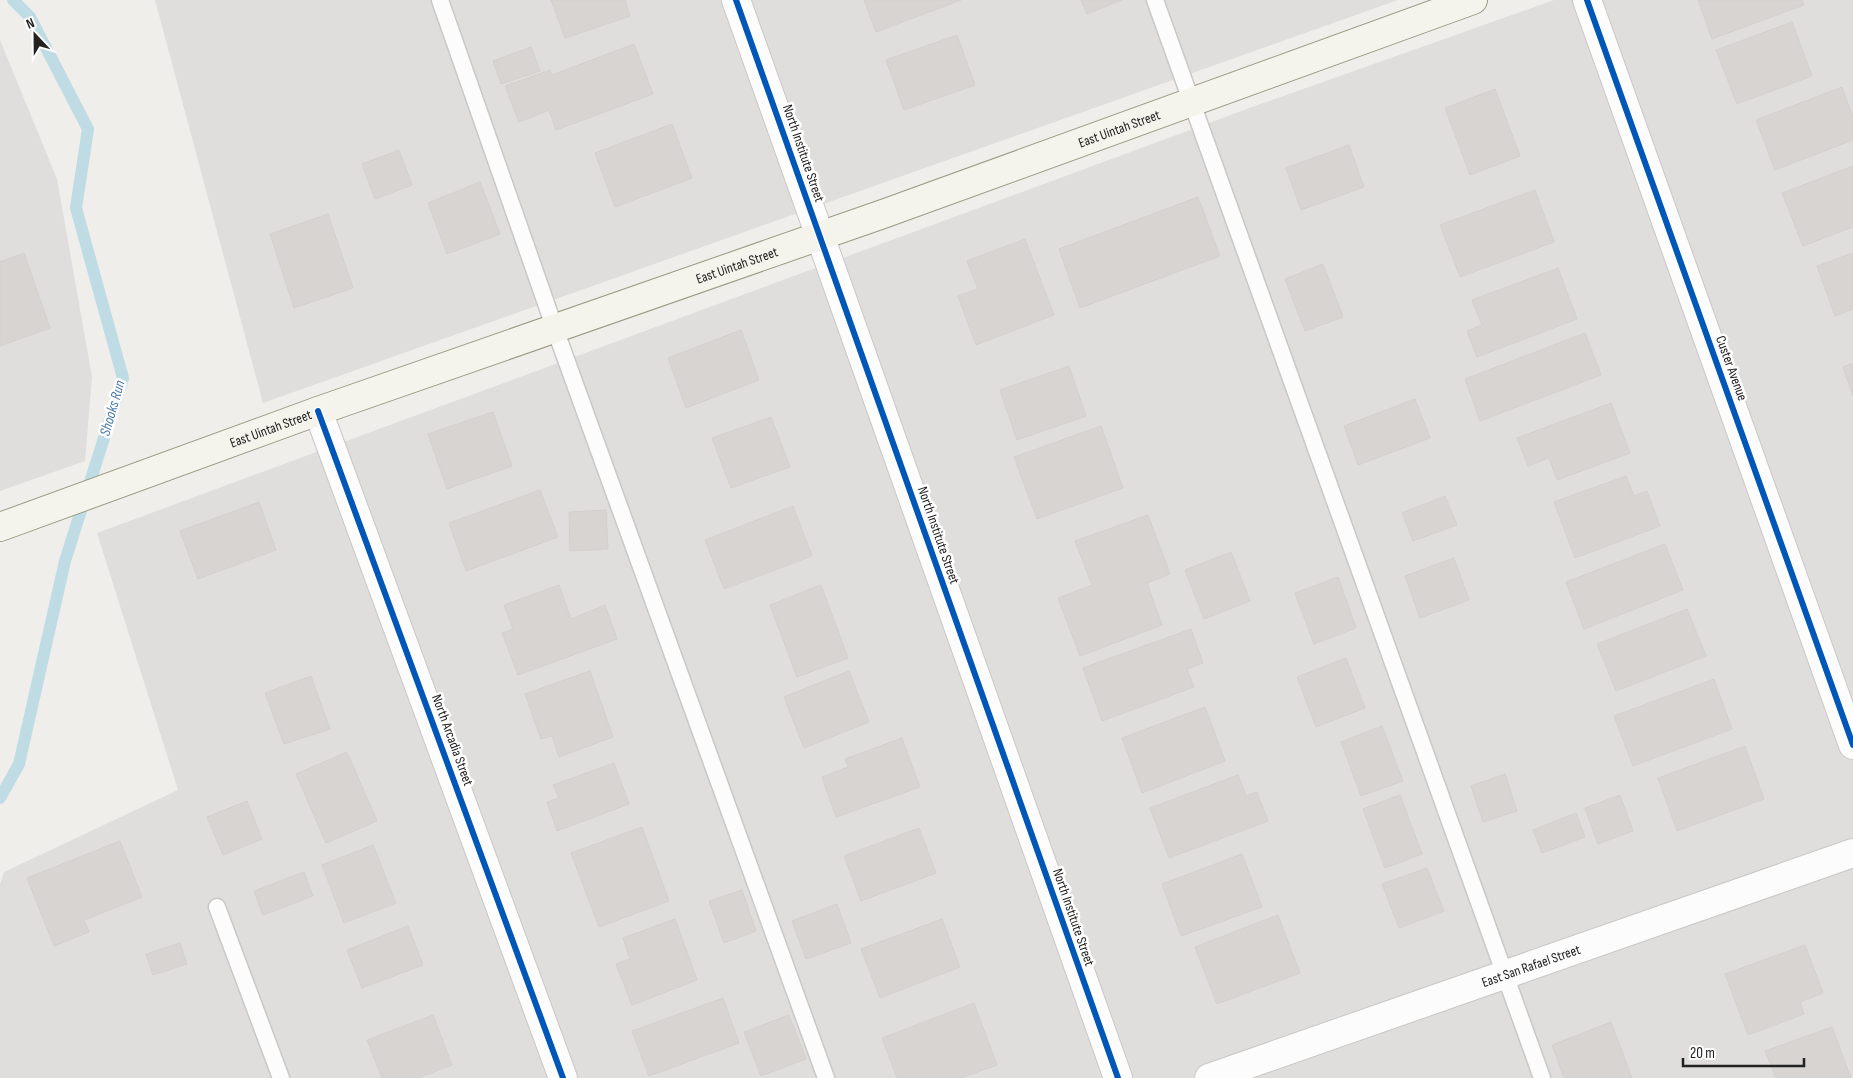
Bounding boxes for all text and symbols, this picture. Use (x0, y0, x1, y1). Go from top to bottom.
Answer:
north arrow (10, 10, 60, 60)
text: N (24, 14, 37, 33)
street label: North Institute Street (779, 102, 828, 204)
street label: East Uintah Street (1076, 106, 1162, 151)
street label: East Uintah Street (694, 243, 780, 288)
street label: Custer Avenue (1712, 333, 1751, 403)
water label: Shooks Run (95, 378, 129, 438)
street label: East Uintah Street (228, 406, 314, 451)
street label: North Institute Street (914, 484, 963, 586)
street label: North Arcadia Street (428, 692, 477, 788)
street label: North Institute Street (1049, 866, 1098, 968)
street label: East San Rafael Street (1480, 941, 1583, 991)
scale bar (1683, 1036, 1804, 1068)
text: 20 m (1690, 1044, 1715, 1063)

